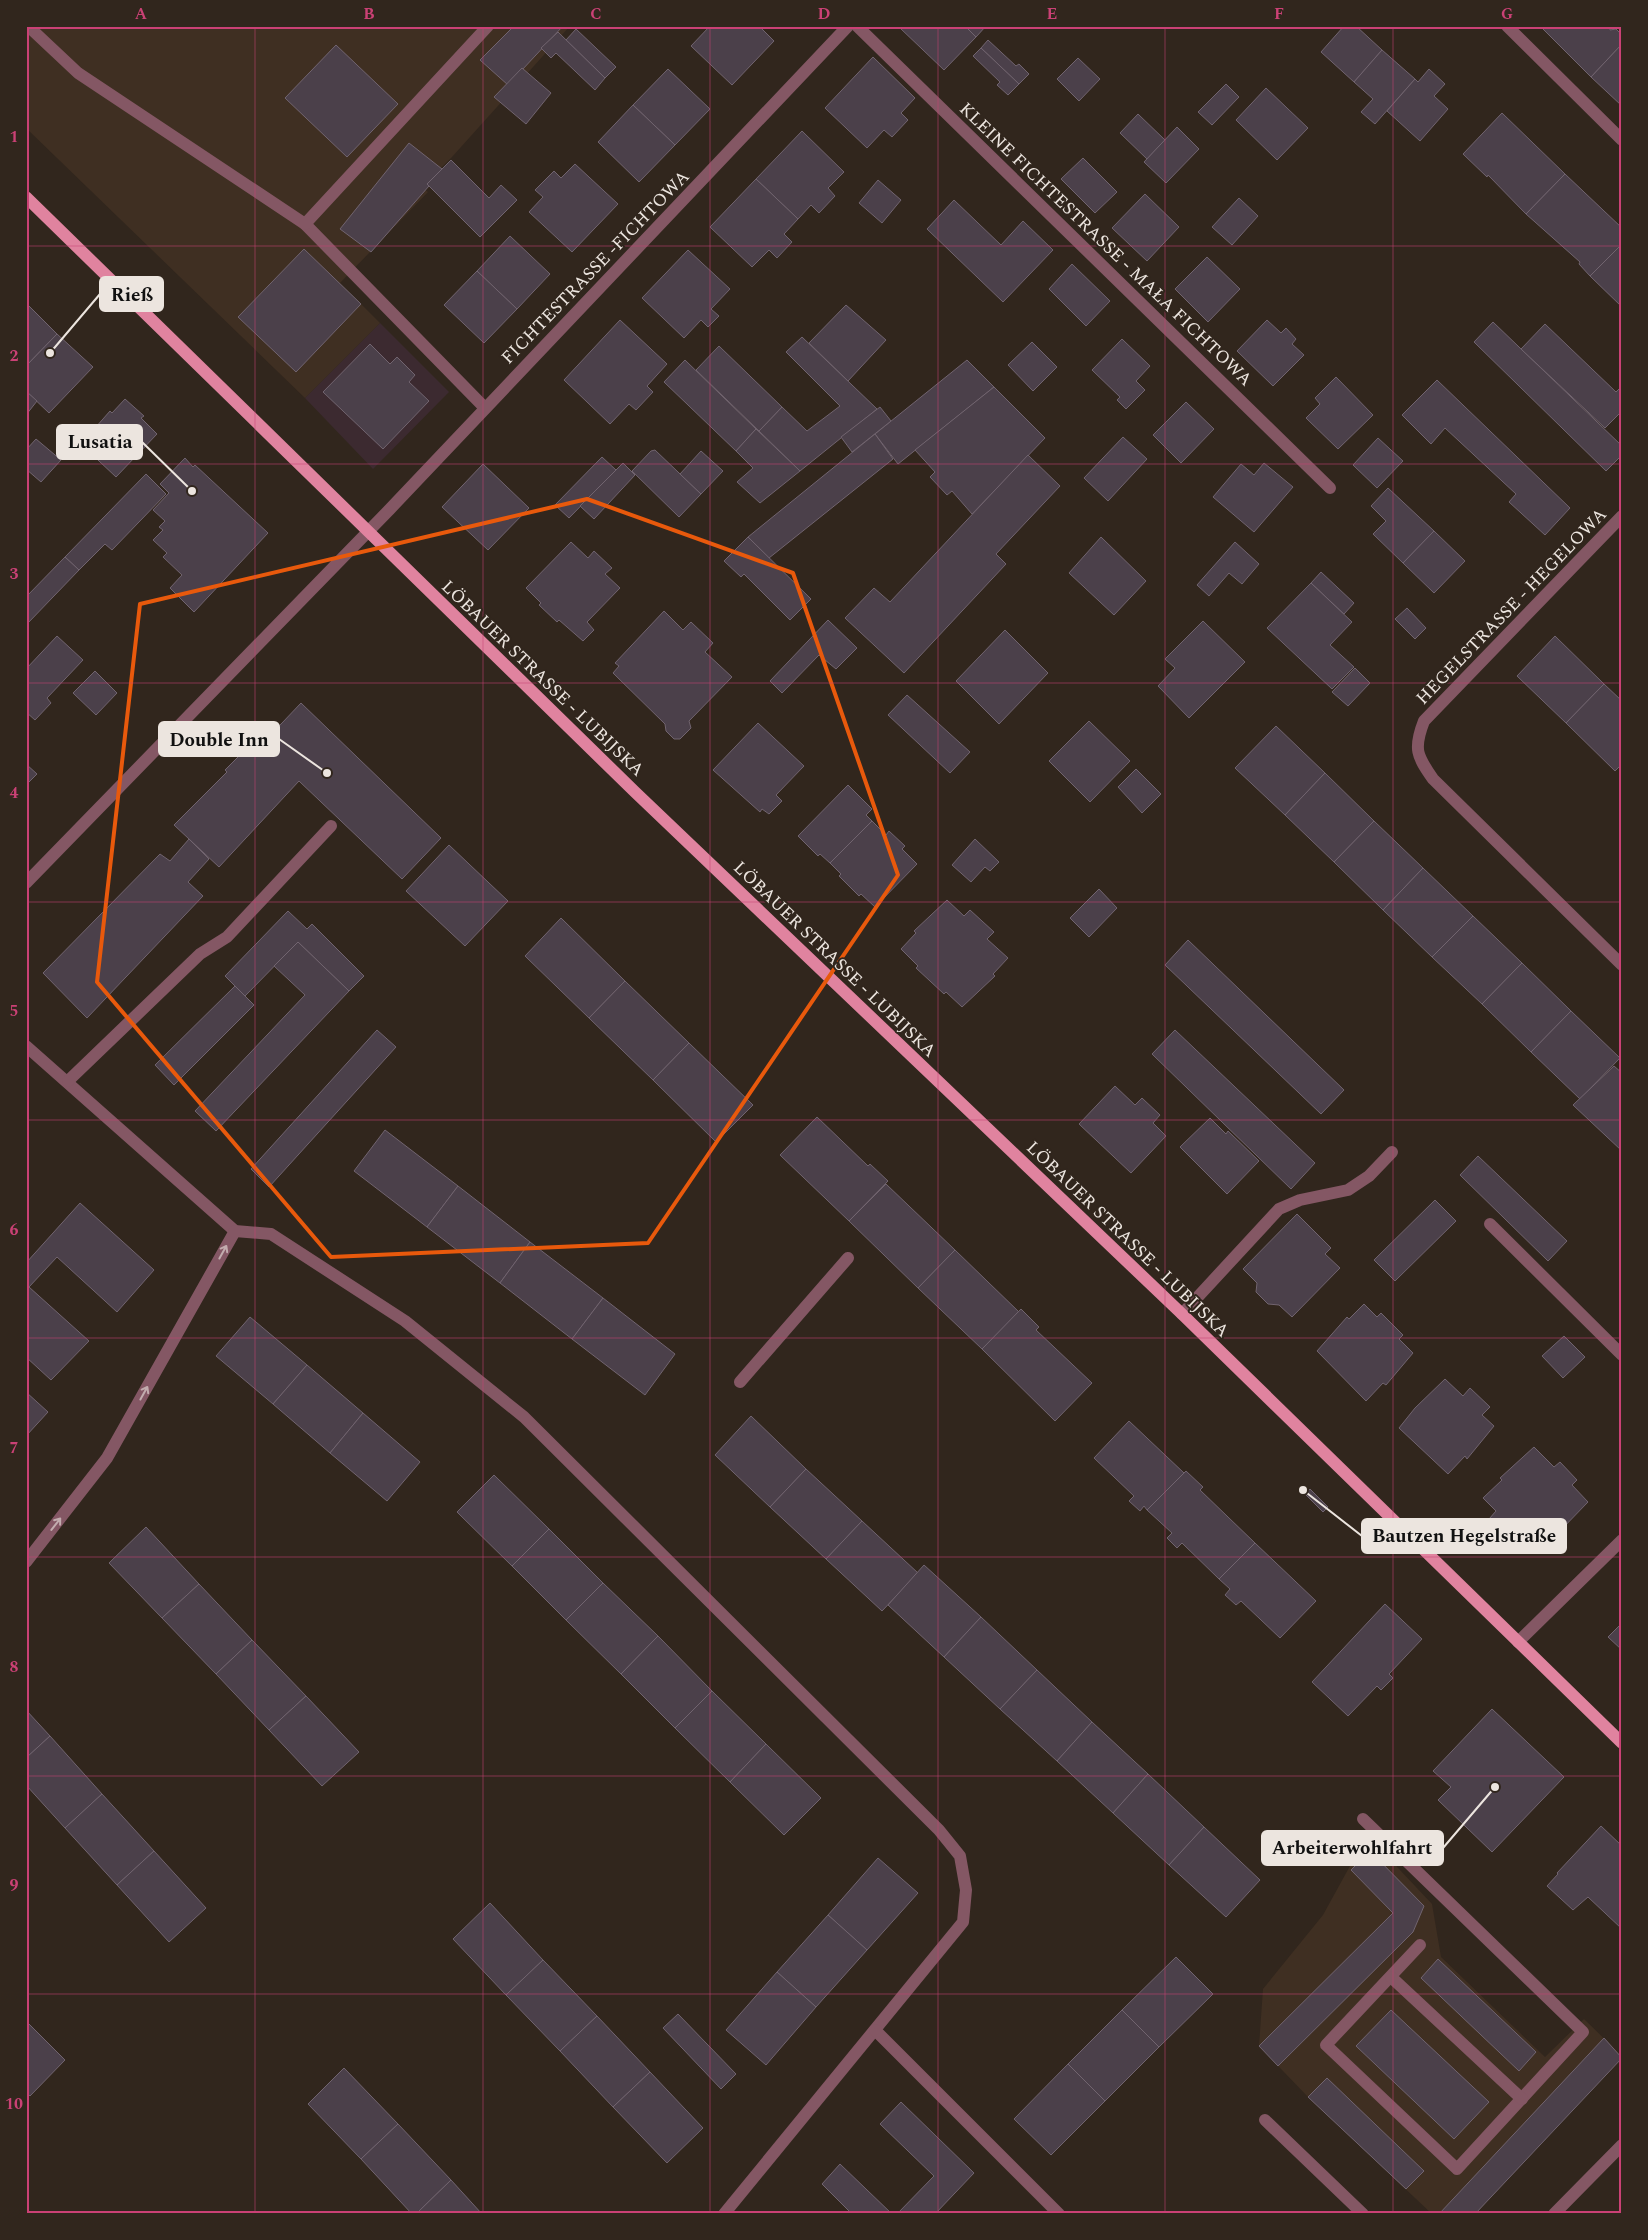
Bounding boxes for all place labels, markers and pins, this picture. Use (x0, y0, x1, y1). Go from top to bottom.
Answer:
callout: Rieß (100, 277, 163, 311)
callout: Lusatia (57, 425, 142, 459)
callout: Double Inn (159, 722, 279, 756)
callout: Bautzen Hegelstraße (1362, 1519, 1566, 1553)
callout: Arbeiterwohlfahrt (1262, 1831, 1443, 1865)

